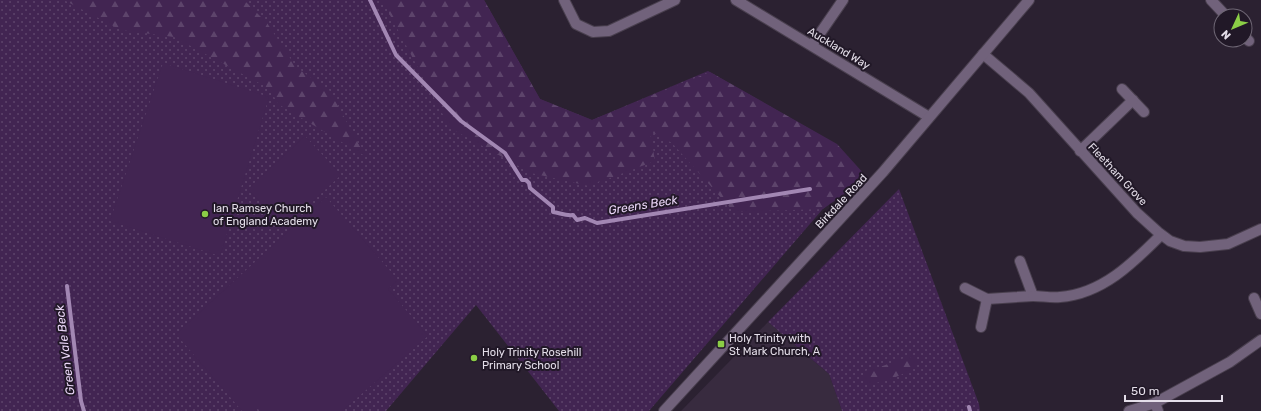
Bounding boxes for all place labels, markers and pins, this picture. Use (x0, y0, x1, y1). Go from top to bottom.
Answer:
place label: Ian Ramsey Church of England Academy (213, 202, 318, 228)
marker: Ian Ramsey Church of England Academy (200, 209, 210, 219)
place label: Holy Trinity with St Mark Church, A (729, 332, 821, 358)
marker: Holy Trinity with St Mark Church, A (716, 339, 726, 349)
place label: Holy Trinity Rosehill Primary School (482, 346, 581, 372)
marker: Holy Trinity Rosehill Primary School (469, 353, 479, 363)

